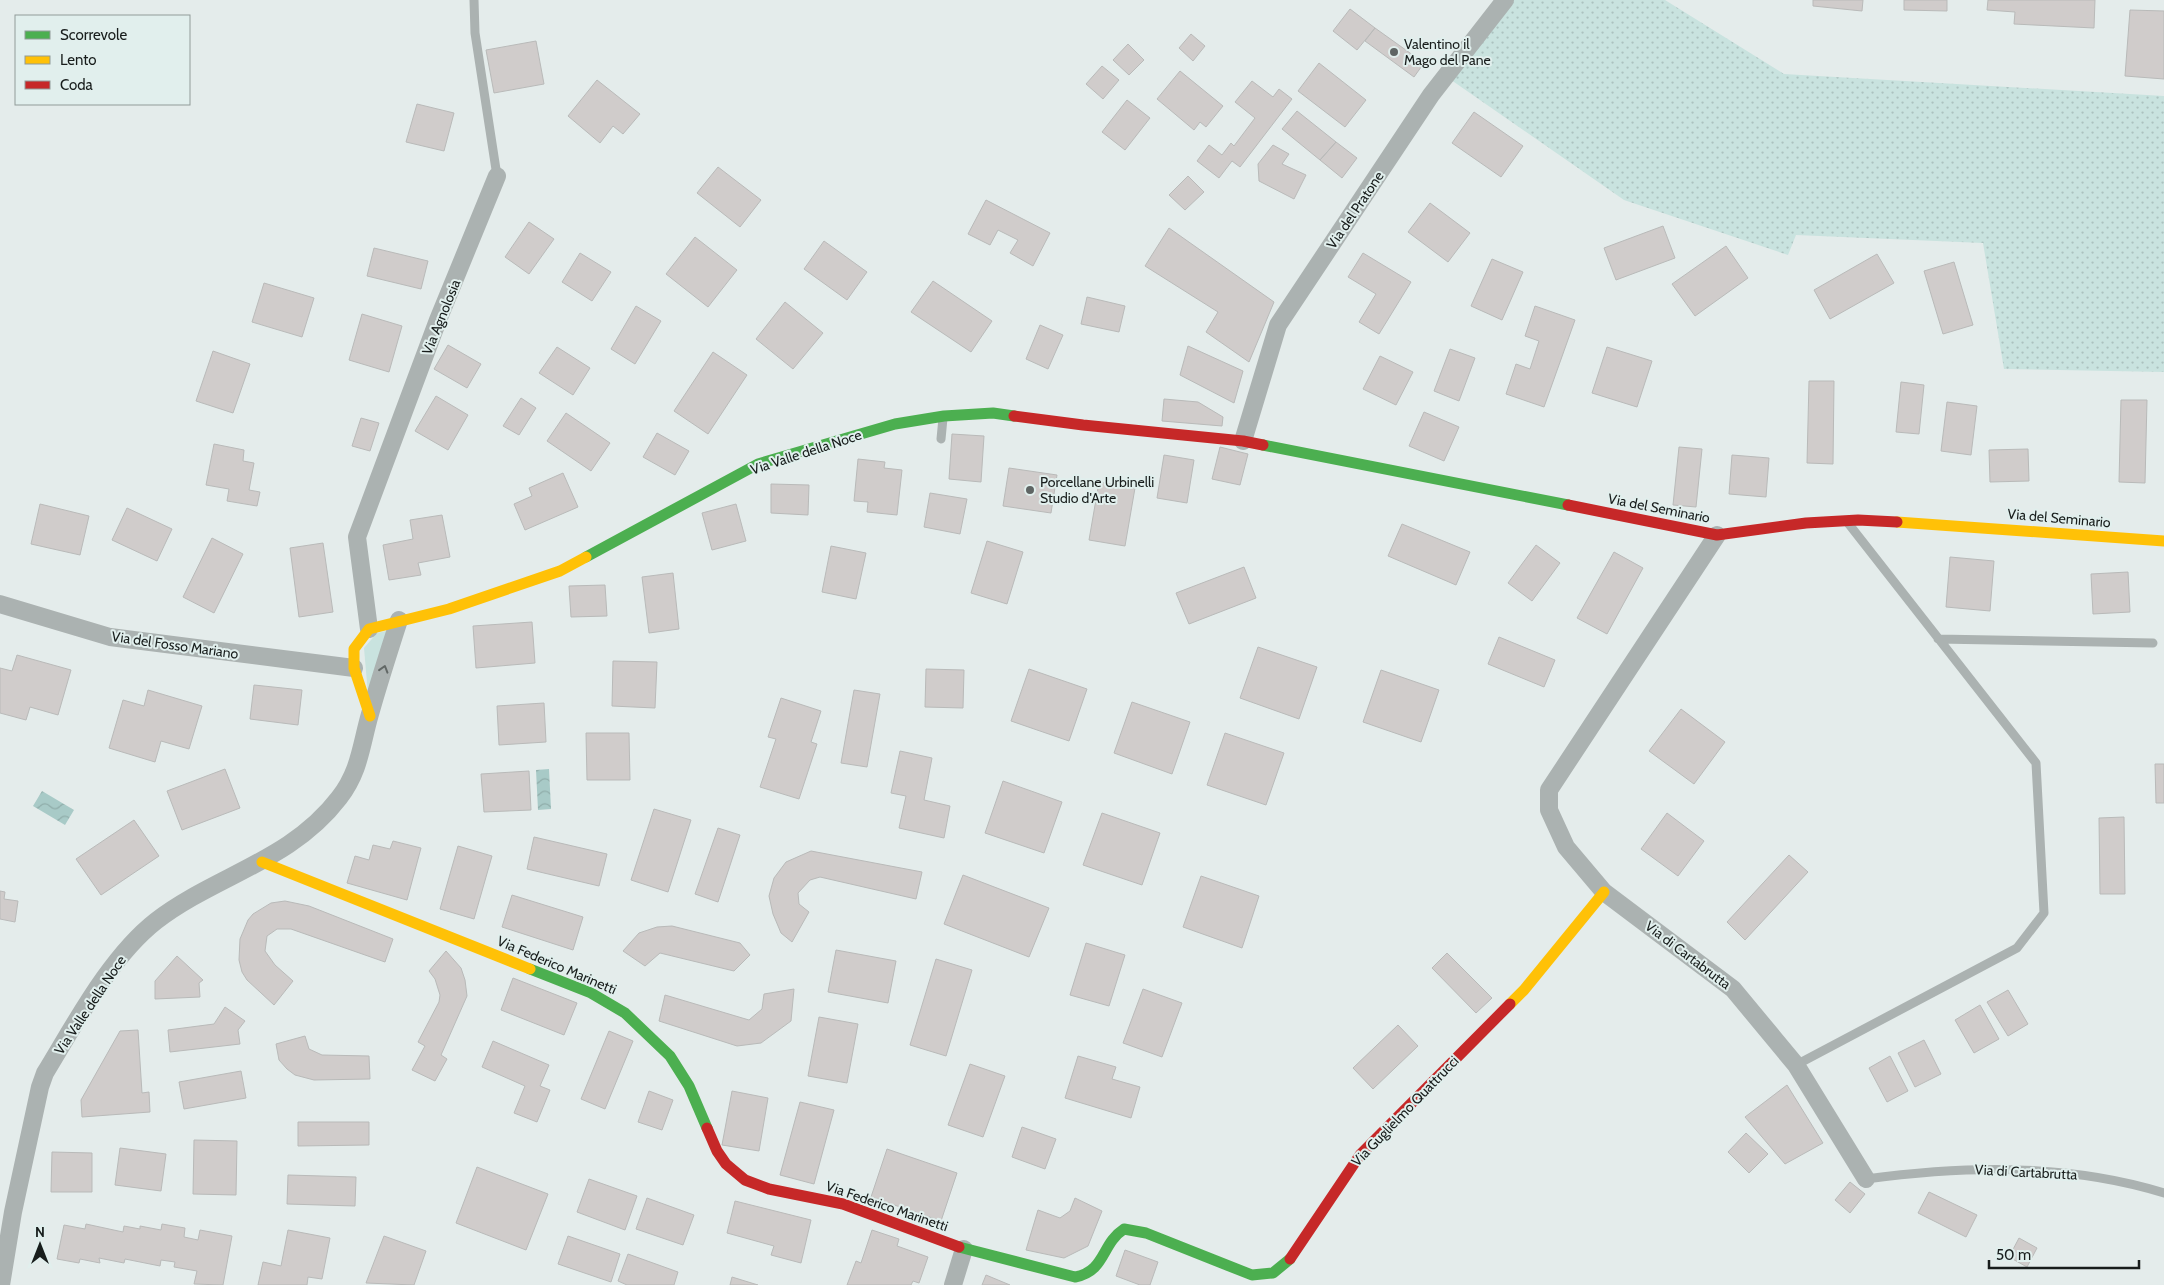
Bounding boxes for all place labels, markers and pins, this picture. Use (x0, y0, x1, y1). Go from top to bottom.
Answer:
place label: Valentino il Mago del Pane (1404, 35, 1491, 69)
marker: Valentino il Mago del Pane (1388, 46, 1400, 58)
place label: Porcellane Urbinelli Studio d'Arte (1040, 473, 1154, 507)
marker: Porcellane Urbinelli Studio d'Arte (1024, 484, 1036, 496)

